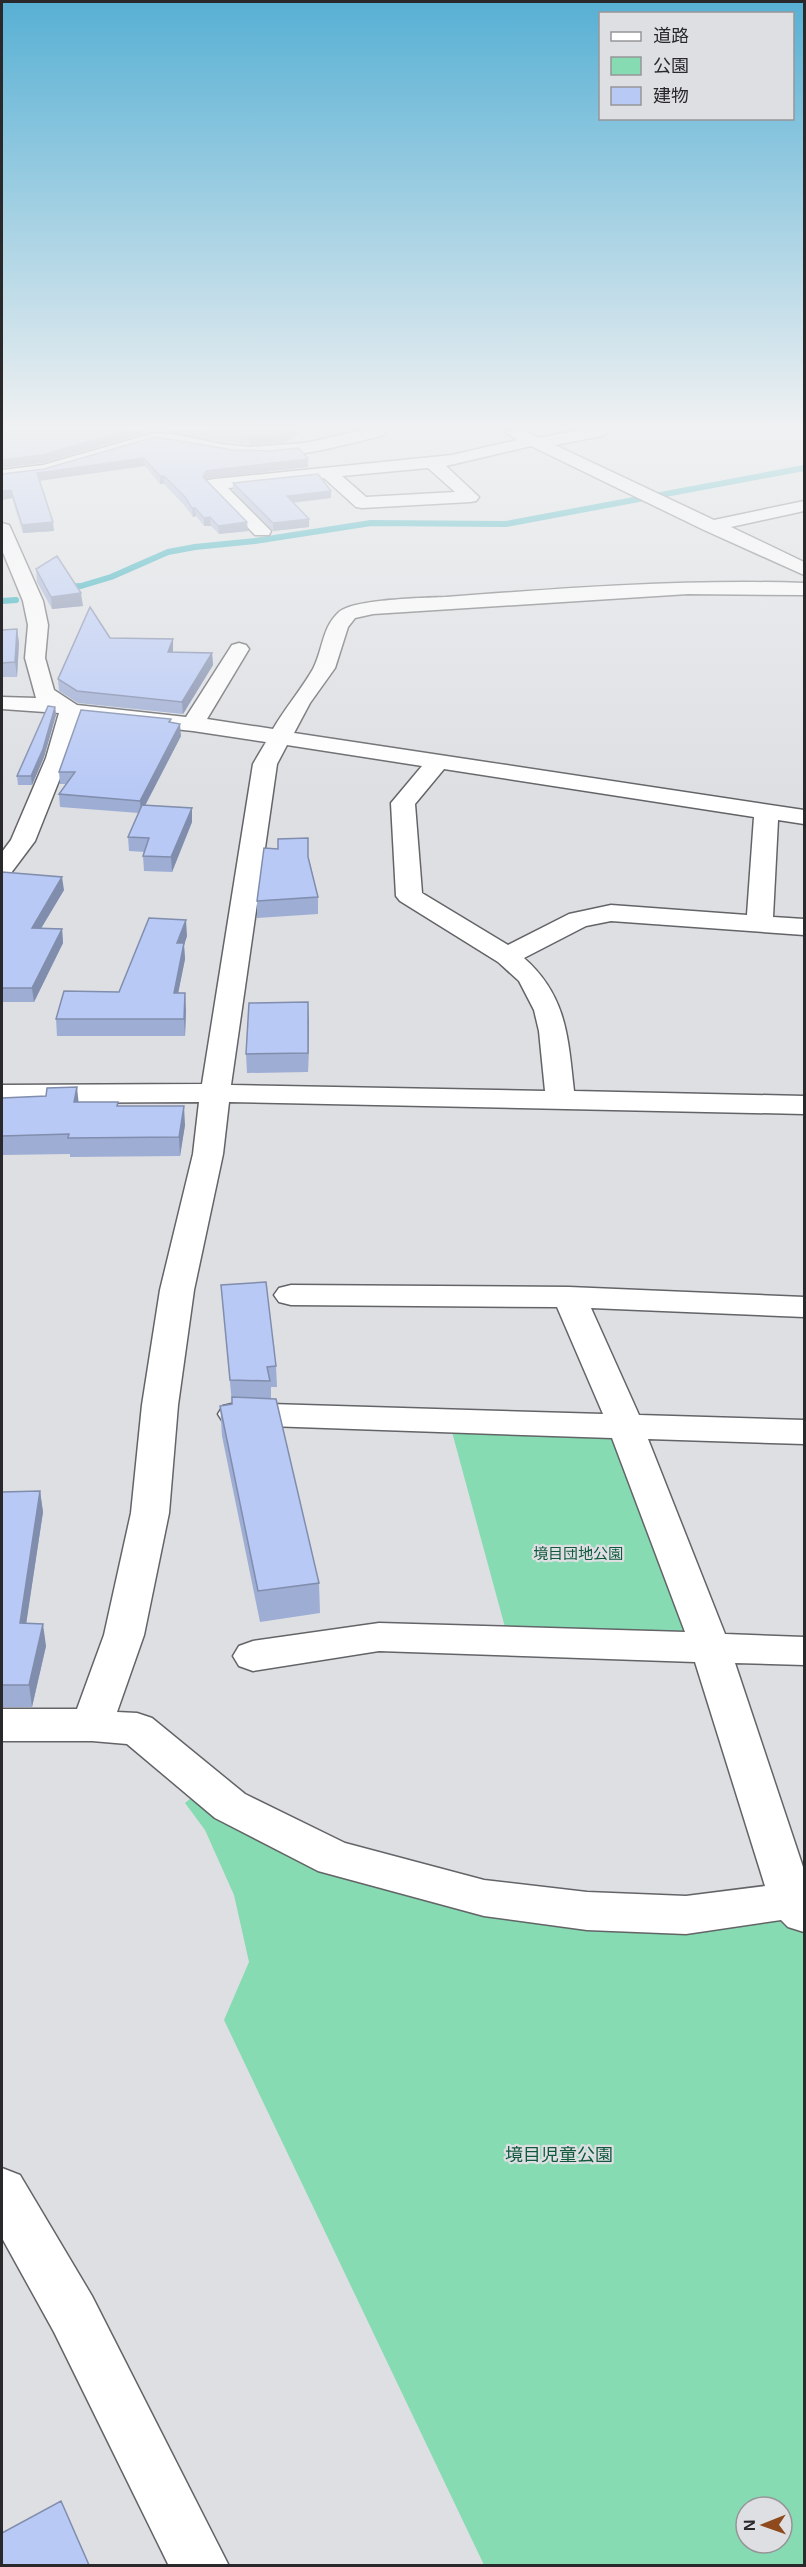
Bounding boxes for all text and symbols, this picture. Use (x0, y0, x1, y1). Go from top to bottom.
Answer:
legend (599, 12, 794, 120)
text: 道路 (653, 26, 689, 46)
text: 公園 (653, 56, 689, 76)
text: 建物 (653, 86, 689, 106)
park label: 境目団地公園 (533, 1545, 623, 1562)
park label: 境目児童公園 (505, 2145, 613, 2165)
north arrow (734, 2495, 794, 2555)
text: N (741, 2519, 758, 2531)

